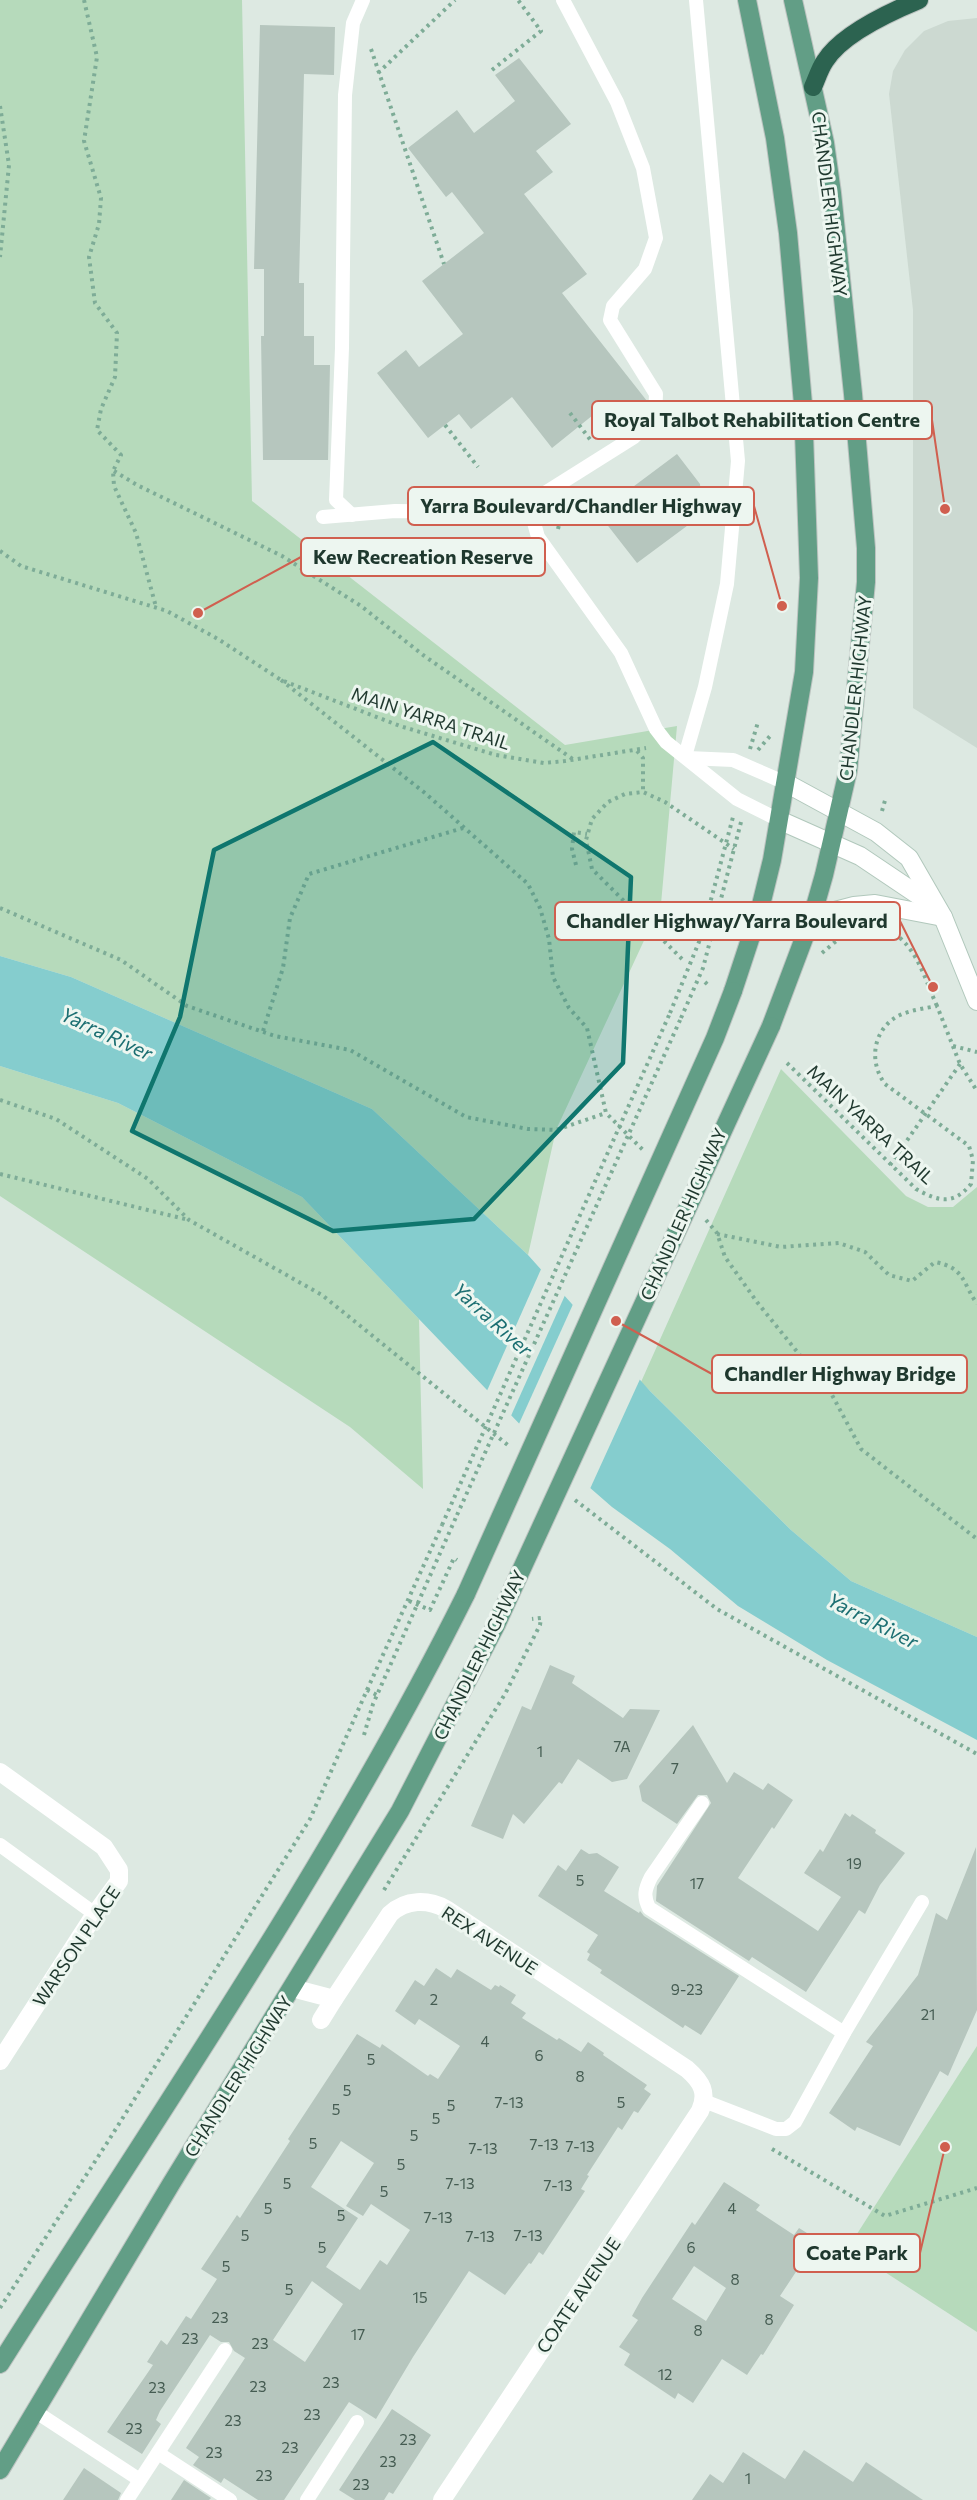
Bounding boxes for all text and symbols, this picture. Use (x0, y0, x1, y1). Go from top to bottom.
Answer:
street label: CHANDLER HIGHWAY (808, 110, 852, 298)
callout: Royal Talbot Rehabilitation Centre (592, 401, 932, 439)
text: Royal Talbot Rehabilitation Centre (604, 407, 920, 431)
callout: Yarra Boulevard/Chandler Highway (408, 487, 754, 525)
text: Yarra Boulevard/Chandler Highway (420, 493, 742, 517)
callout: Kew Recreation Reserve (301, 538, 545, 576)
text: Kew Recreation Reserve (313, 544, 533, 568)
street label: CHANDLER HIGHWAY (834, 594, 876, 782)
street label: MAIN YARRA TRAIL (349, 682, 513, 754)
callout: Chandler Highway/Yarra Boulevard (555, 902, 900, 940)
text: Chandler Highway/Yarra Boulevard (566, 908, 888, 932)
water label: Yarra River (57, 1001, 158, 1065)
street label: MAIN YARRA TRAIL (803, 1059, 939, 1189)
street label: CHANDLER HIGHWAY (635, 1124, 731, 1304)
water label: Yarra River (448, 1277, 538, 1362)
callout: Chandler Highway Bridge (712, 1355, 967, 1393)
text: Chandler Highway Bridge (724, 1361, 956, 1385)
street label: CHANDLER HIGHWAY (428, 1566, 530, 1744)
water label: Yarra River (824, 1587, 923, 1654)
house number: 7A (613, 1737, 631, 1755)
house number: 1 (537, 1742, 543, 1760)
house number: 7 (671, 1759, 679, 1777)
house number: 19 (846, 1854, 862, 1872)
house number: 5 (576, 1871, 584, 1889)
house number: 17 (690, 1874, 704, 1892)
street label: WARSON PLACE (28, 1882, 124, 2010)
street label: REX AVENUE (438, 1901, 542, 1979)
house number: 9-23 (671, 1980, 703, 1998)
house number: 2 (430, 1990, 438, 2008)
street label: CHANDLER HIGHWAY (179, 1991, 297, 2161)
house number: 21 (921, 2005, 935, 2023)
house number: 4 (481, 2032, 490, 2050)
house number: 6 (534, 2046, 544, 2064)
house number: 5 (367, 2050, 375, 2068)
house number: 8 (575, 2067, 585, 2085)
house number: 5 (343, 2081, 351, 2099)
house number: 7-13 (494, 2093, 524, 2111)
house number: 5 (617, 2093, 625, 2111)
house number: 5 (447, 2096, 455, 2114)
house number: 5 (332, 2100, 340, 2118)
house number: 5 (432, 2109, 440, 2127)
house number: 5 (410, 2126, 418, 2144)
house number: 5 (309, 2134, 317, 2152)
house number: 7-13 (529, 2135, 559, 2153)
house number: 7-13 (565, 2137, 595, 2155)
house number: 7-13 (468, 2139, 498, 2157)
house number: 5 (397, 2155, 405, 2173)
house number: 5 (283, 2174, 291, 2192)
house number: 7-13 (445, 2174, 475, 2192)
house number: 7-13 (543, 2176, 573, 2194)
house number: 5 (380, 2182, 388, 2200)
house number: 5 (264, 2199, 272, 2217)
house number: 4 (728, 2199, 737, 2217)
house number: 5 (337, 2206, 345, 2224)
house number: 7-13 (423, 2208, 453, 2226)
house number: 5 (241, 2226, 249, 2244)
house number: 7-13 (513, 2226, 543, 2244)
house number: 7-13 (465, 2227, 495, 2245)
street label: COATE AVENUE (531, 2233, 625, 2357)
callout: Coate Park (794, 2234, 920, 2272)
house number: 5 (318, 2238, 326, 2256)
house number: 6 (686, 2238, 696, 2256)
text: Coate Park (806, 2240, 909, 2264)
house number: 5 (222, 2257, 230, 2275)
house number: 8 (730, 2270, 740, 2288)
house number: 5 (285, 2280, 293, 2298)
house number: 15 (412, 2288, 428, 2306)
house number: 23 (212, 2308, 228, 2326)
house number: 8 (764, 2310, 774, 2328)
house number: 8 (693, 2321, 703, 2339)
house number: 17 (351, 2325, 365, 2343)
house number: 23 (182, 2329, 198, 2347)
house number: 23 (252, 2334, 268, 2352)
house number: 12 (658, 2365, 672, 2383)
house number: 23 (323, 2373, 339, 2391)
house number: 23 (250, 2377, 266, 2395)
house number: 23 (149, 2378, 165, 2396)
house number: 23 (304, 2405, 320, 2423)
house number: 23 (225, 2411, 241, 2429)
house number: 23 (126, 2419, 142, 2437)
house number: 23 (400, 2430, 416, 2448)
house number: 23 (282, 2438, 298, 2456)
house number: 23 (206, 2443, 222, 2461)
house number: 23 (380, 2452, 396, 2470)
house number: 23 (256, 2466, 272, 2484)
house number: 1 (745, 2469, 751, 2487)
house number: 23 (353, 2475, 369, 2493)

